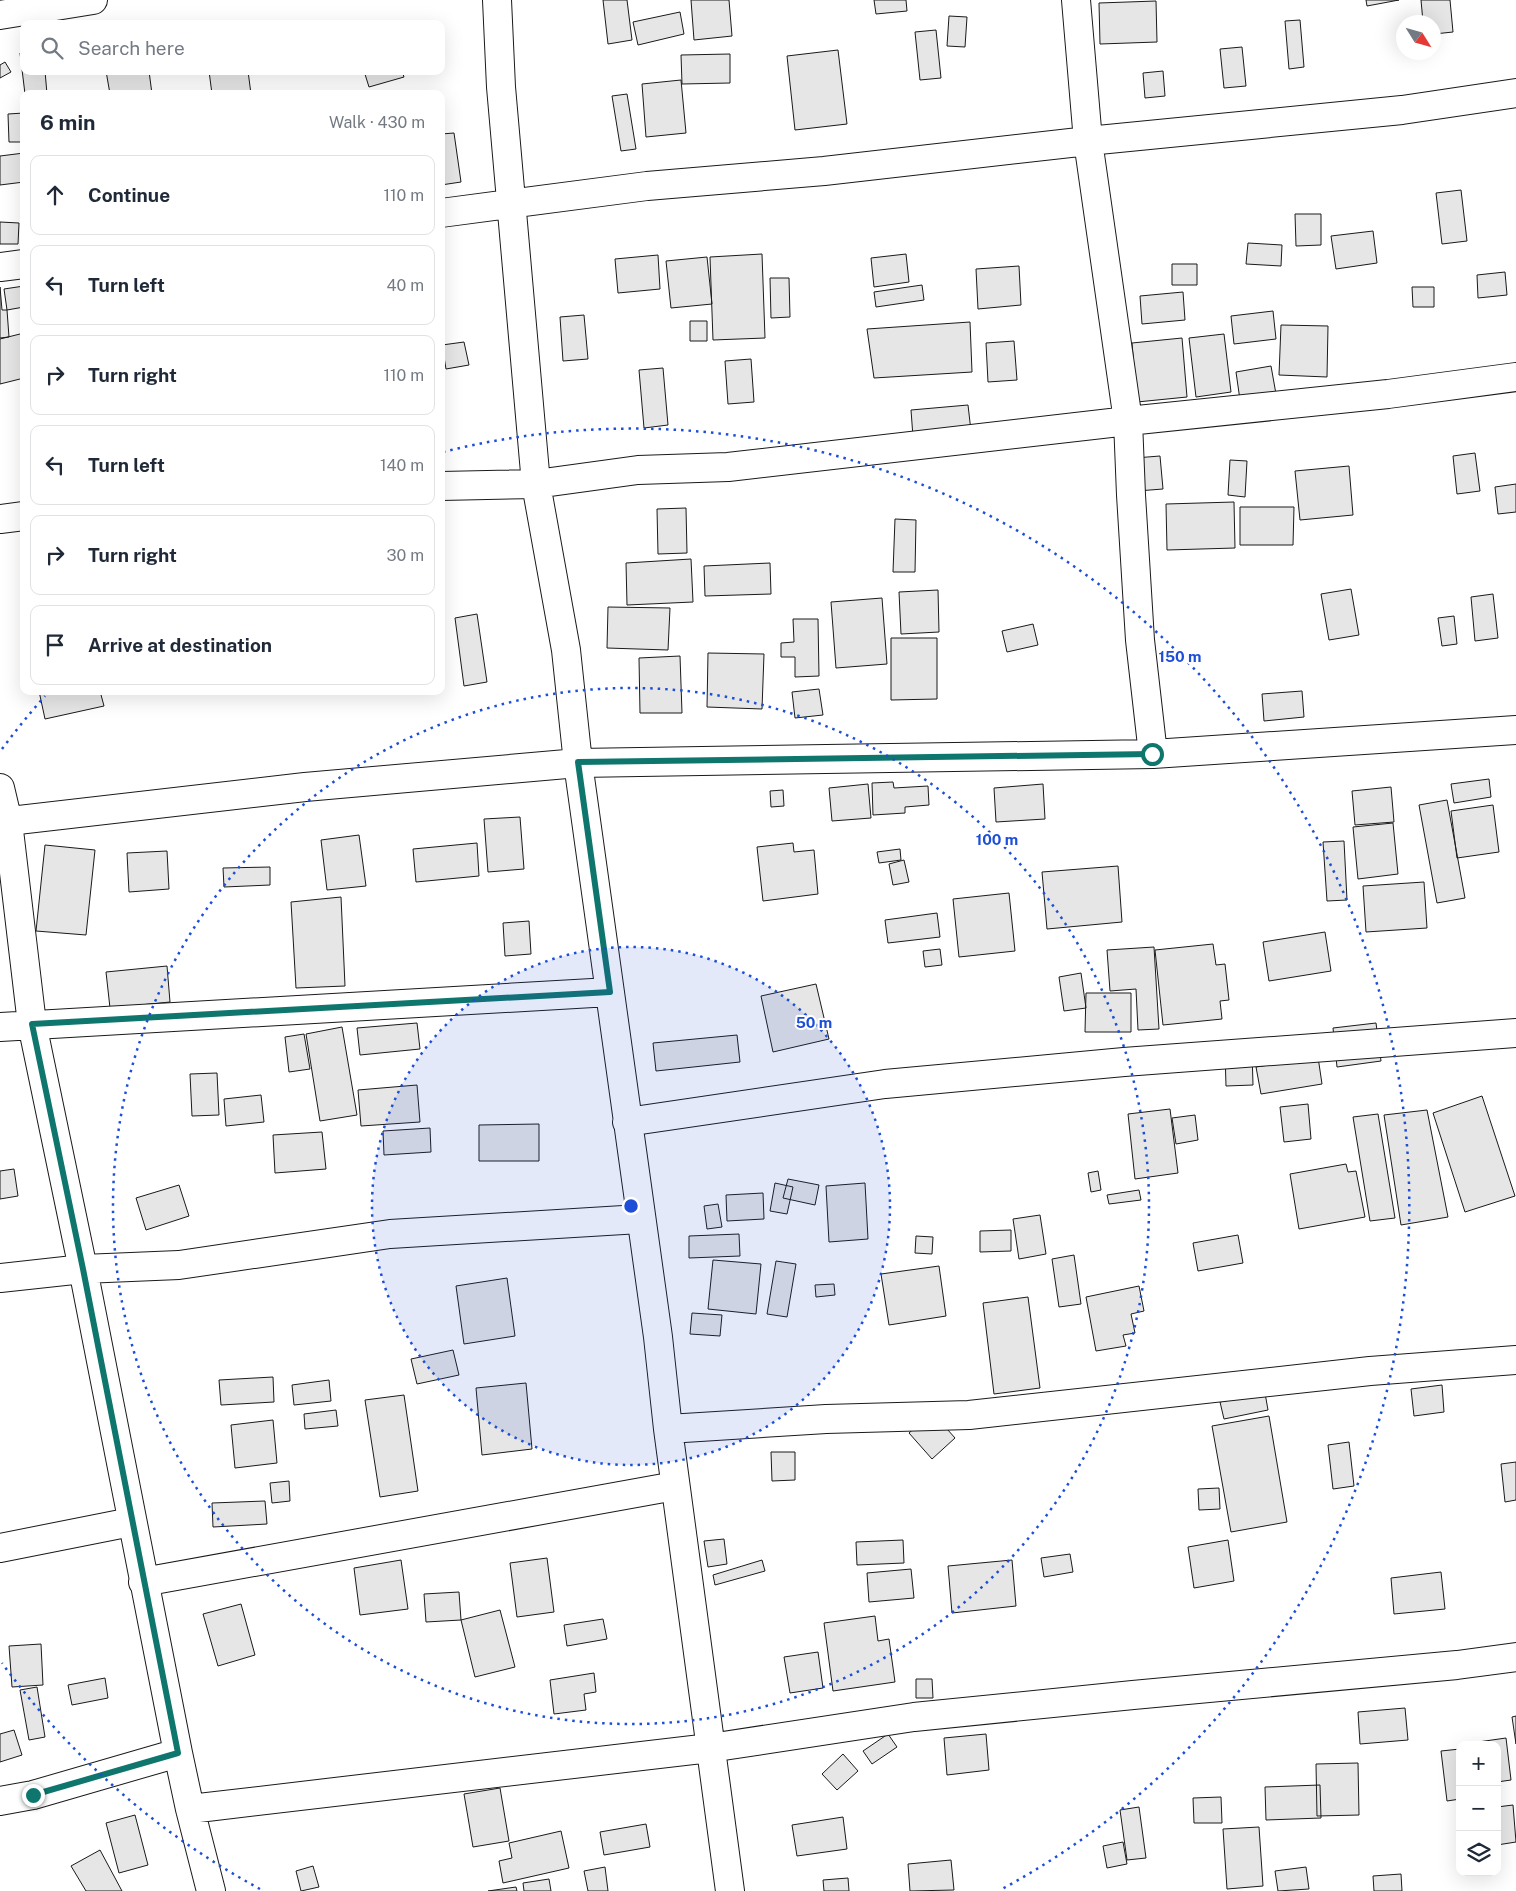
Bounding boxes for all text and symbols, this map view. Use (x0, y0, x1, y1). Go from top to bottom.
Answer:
north arrow (1396, 15, 1441, 60)
search box (20, 20, 445, 75)
icon: search (38, 34, 66, 62)
text: Search here (78, 37, 185, 59)
text: 6 min (40, 110, 96, 135)
text: Walk · 430 m (329, 113, 425, 132)
icon: ahead (41, 181, 69, 209)
text: Continue (88, 184, 170, 206)
text: 110 m (383, 186, 424, 205)
icon: left (41, 271, 69, 299)
text: Turn left (88, 274, 165, 296)
text: 40 m (386, 276, 424, 295)
icon: right (41, 361, 69, 389)
text: Turn right (88, 364, 177, 386)
text: 110 m (383, 366, 424, 385)
icon: left (41, 451, 69, 479)
text: Turn left (88, 454, 165, 476)
text: 140 m (380, 456, 424, 475)
icon: right (41, 541, 69, 569)
text: Turn right (88, 544, 177, 566)
text: 30 m (387, 546, 424, 565)
icon: arrive (41, 631, 69, 659)
text: Arrive at destination (88, 634, 272, 656)
text: 150 m (1158, 648, 1202, 665)
route start (1141, 743, 1164, 766)
text: 100 m (976, 831, 1018, 848)
text: 50 m (796, 1014, 832, 1031)
centre of rings (622, 1197, 640, 1215)
map controls (1456, 1741, 1501, 1876)
button: + (1456, 1741, 1501, 1786)
route end (22, 1784, 45, 1807)
button: − (1456, 1786, 1501, 1831)
button: layers (1456, 1831, 1501, 1876)

